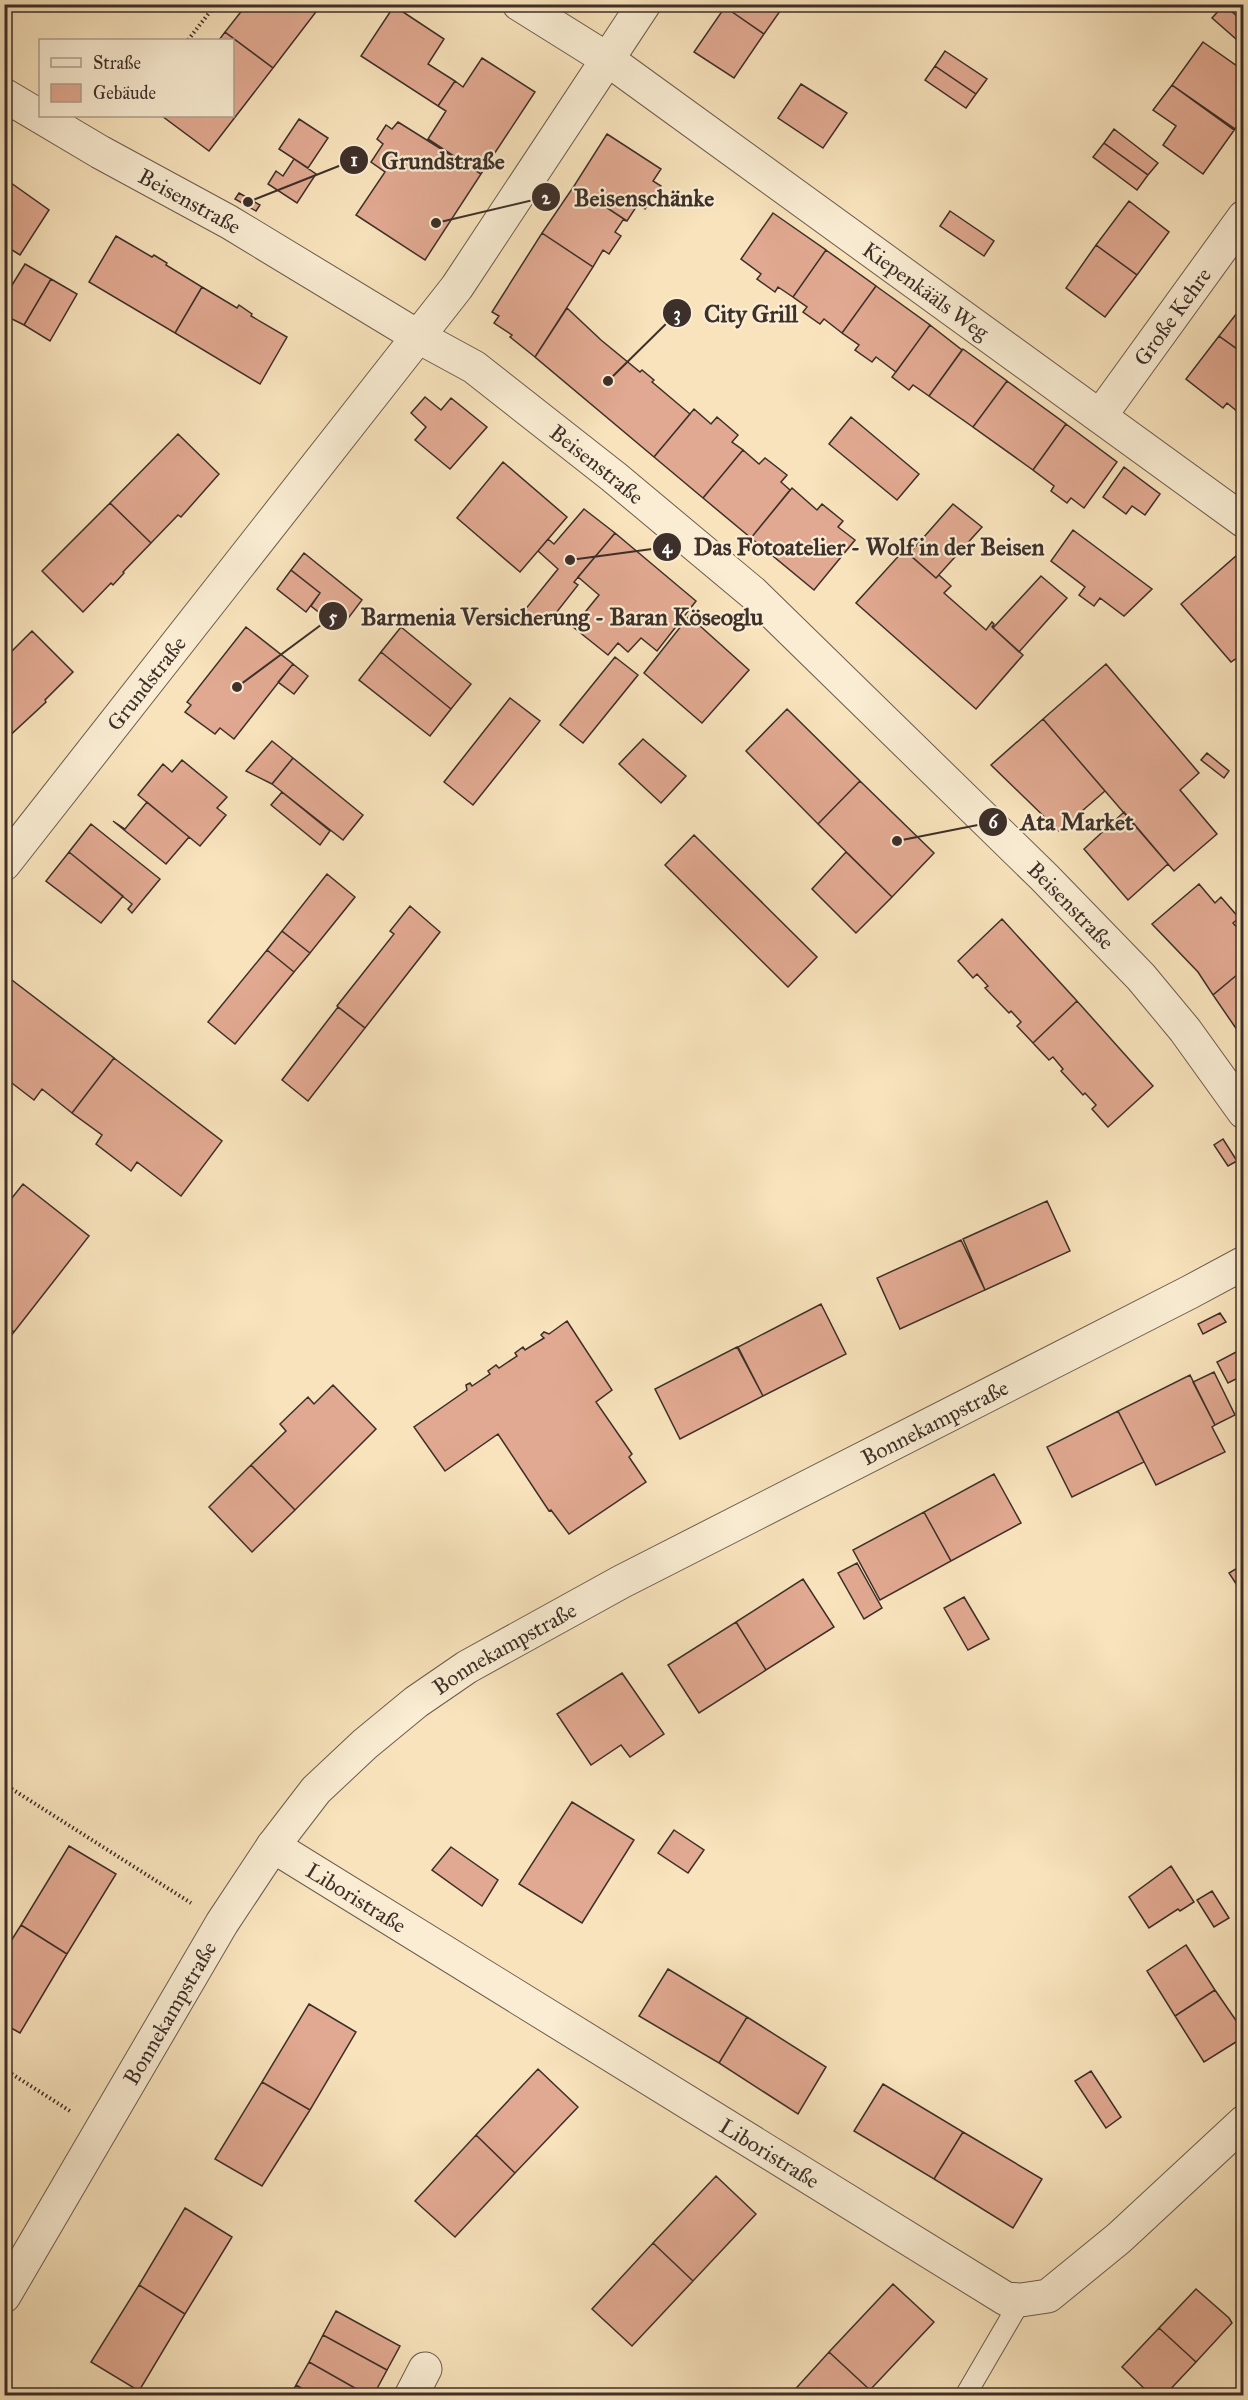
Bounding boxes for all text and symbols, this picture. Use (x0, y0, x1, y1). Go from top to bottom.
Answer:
legend (39, 39, 234, 117)
text: Straße (93, 52, 141, 74)
text: Gebäude (93, 82, 156, 104)
callout: Grundstraße (339, 139, 516, 181)
text: Grundstraße (381, 146, 505, 176)
text: 1 (350, 149, 358, 171)
street label: Beisenstraße (134, 162, 246, 240)
callout: Beisenschänke (531, 176, 726, 218)
text: Beisenschänke (574, 183, 714, 213)
text: 2 (542, 187, 552, 209)
street label: Kiepenkääls Weg (857, 236, 995, 346)
street label: Große Kehre (1128, 262, 1217, 371)
callout: City Grill (662, 292, 810, 334)
text: City Grill (704, 299, 798, 329)
text: 3 (673, 303, 681, 326)
street label: Beisenstraße (544, 419, 649, 510)
callout: Das Fotoatelier - Wolf in der Beisen (652, 526, 1057, 568)
text: Das Fotoatelier - Wolf in der Beisen (694, 532, 1044, 562)
text: 4 (662, 536, 673, 559)
callout: Barmenia Versicherung - Baran Köseoglu (318, 595, 775, 637)
text: Barmenia Versicherung - Baran Köseoglu (361, 602, 763, 632)
text: 5 (329, 606, 338, 628)
street label: Grundstraße (101, 631, 192, 736)
callout: Ata Market (978, 801, 1145, 843)
text: Ata Market (1019, 807, 1134, 837)
text: 6 (988, 811, 998, 833)
street label: Beisenstraße (1022, 856, 1120, 955)
street label: Bonnekampstraße (857, 1374, 1013, 1471)
street label: Bonnekampstraße (427, 1596, 581, 1701)
street label: Liboristraße (301, 1857, 411, 1939)
street label: Bonnekampstraße (117, 1936, 222, 2090)
street label: Liboristraße (715, 2112, 824, 2194)

